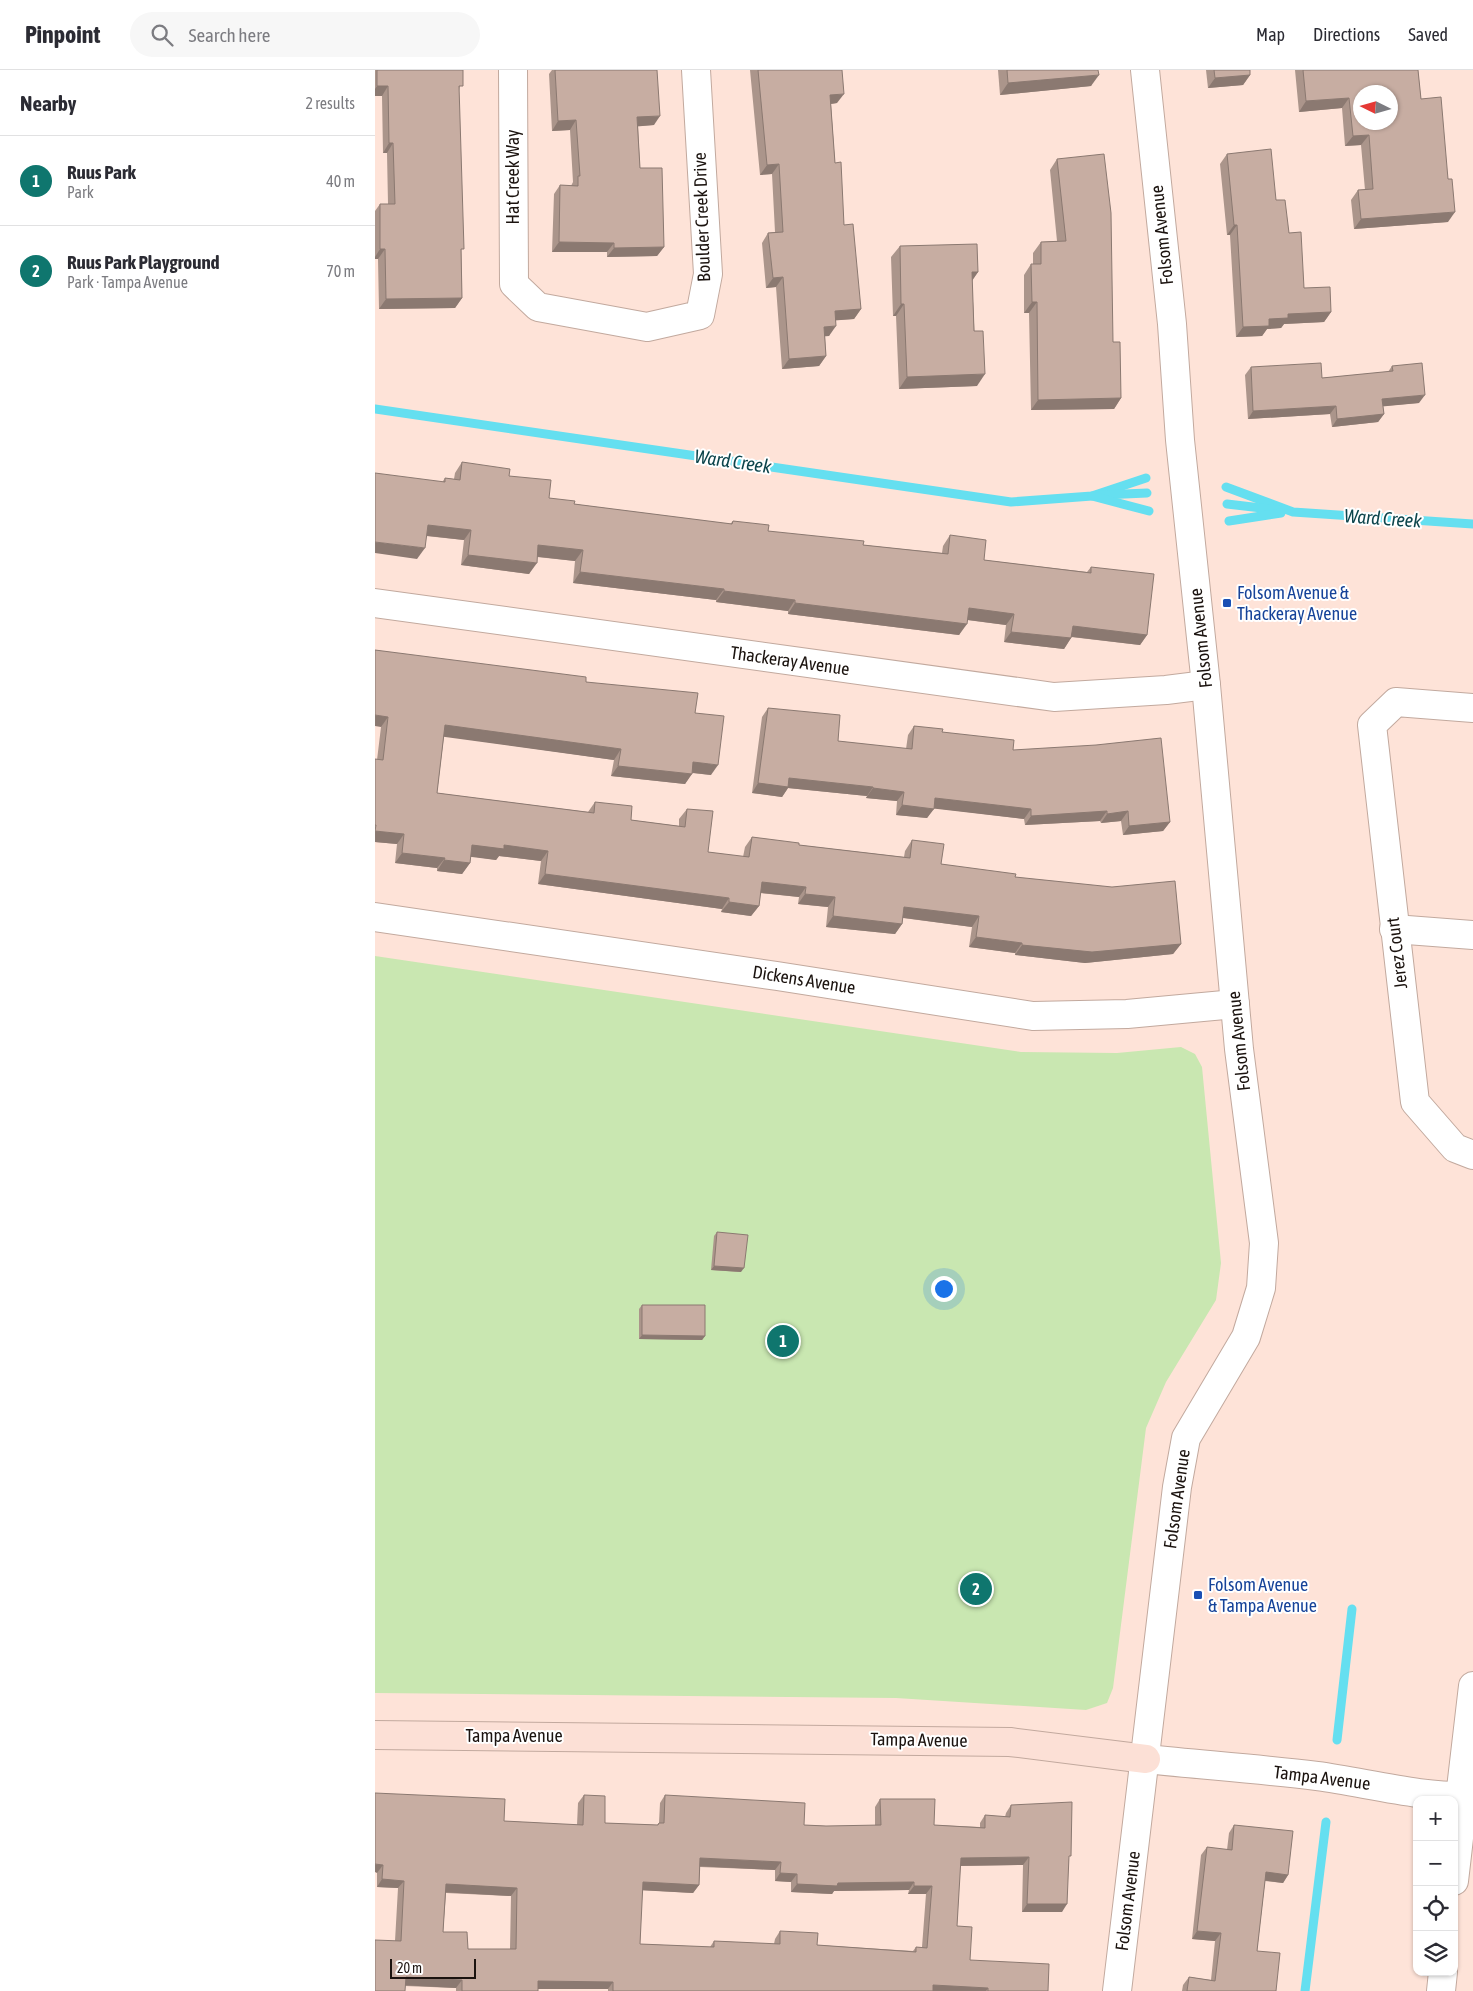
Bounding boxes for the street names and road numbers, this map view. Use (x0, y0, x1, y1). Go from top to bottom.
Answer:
street label: Hat Creek Way (502, 130, 523, 224)
street label: Boulder Creek Drive (689, 152, 714, 282)
street label: Folsom Avenue (1146, 184, 1177, 286)
street label: Folsom Avenue (1185, 587, 1216, 689)
street label: Thackeray Avenue (729, 642, 851, 679)
street label: Jerez Court (1382, 916, 1411, 990)
street label: Dickens Avenue (751, 961, 857, 998)
street label: Folsom Avenue (1223, 990, 1254, 1092)
street label: Folsom Avenue (1159, 1448, 1194, 1550)
street label: Tampa Avenue (465, 1725, 563, 1746)
street label: Tampa Avenue (870, 1728, 968, 1751)
street label: Tampa Avenue (1273, 1761, 1372, 1794)
street label: Folsom Avenue (1111, 1850, 1144, 1952)

